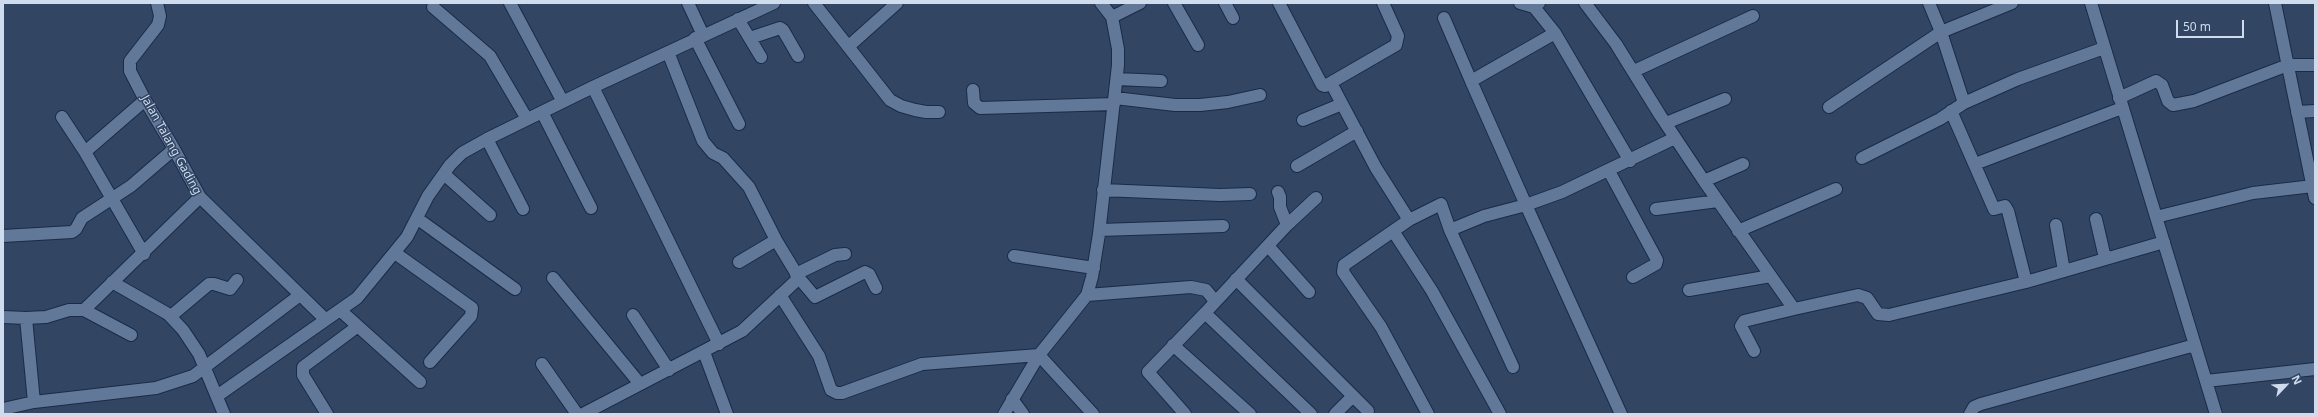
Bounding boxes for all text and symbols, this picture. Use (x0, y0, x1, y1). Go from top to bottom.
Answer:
scale bar (2178, 12, 2246, 38)
text: 50 m (2183, 18, 2211, 35)
street label: Jalan Talang Gading (138, 93, 204, 197)
north arrow (2266, 365, 2306, 405)
text: N (2289, 372, 2306, 387)

